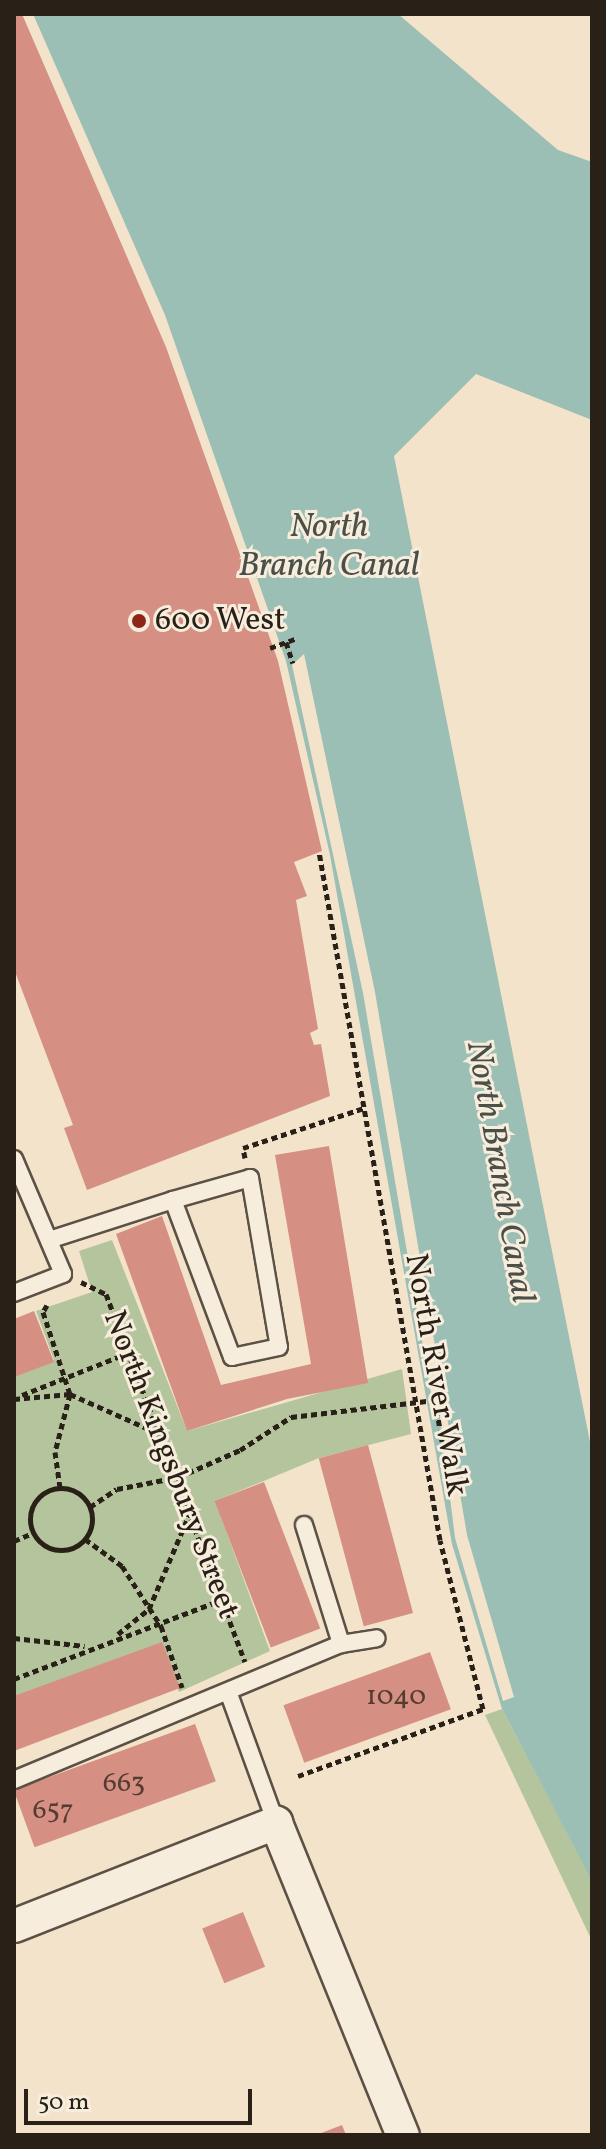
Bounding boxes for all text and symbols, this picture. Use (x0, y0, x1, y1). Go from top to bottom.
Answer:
water label: North Branch Canal (239, 507, 419, 586)
place label: 600 West (155, 602, 286, 640)
marker: 600 West (130, 612, 148, 630)
water label: North Branch Canal (456, 1038, 542, 1306)
street label: North River Walk (395, 1250, 475, 1500)
street label: North Kingsbury Street (93, 1305, 247, 1625)
house number: 1040 (366, 1680, 426, 1714)
house number: 663 (103, 1767, 145, 1801)
house number: 657 (32, 1794, 74, 1828)
scale bar (28, 2073, 256, 2123)
text: 50 m (38, 2086, 90, 2120)

